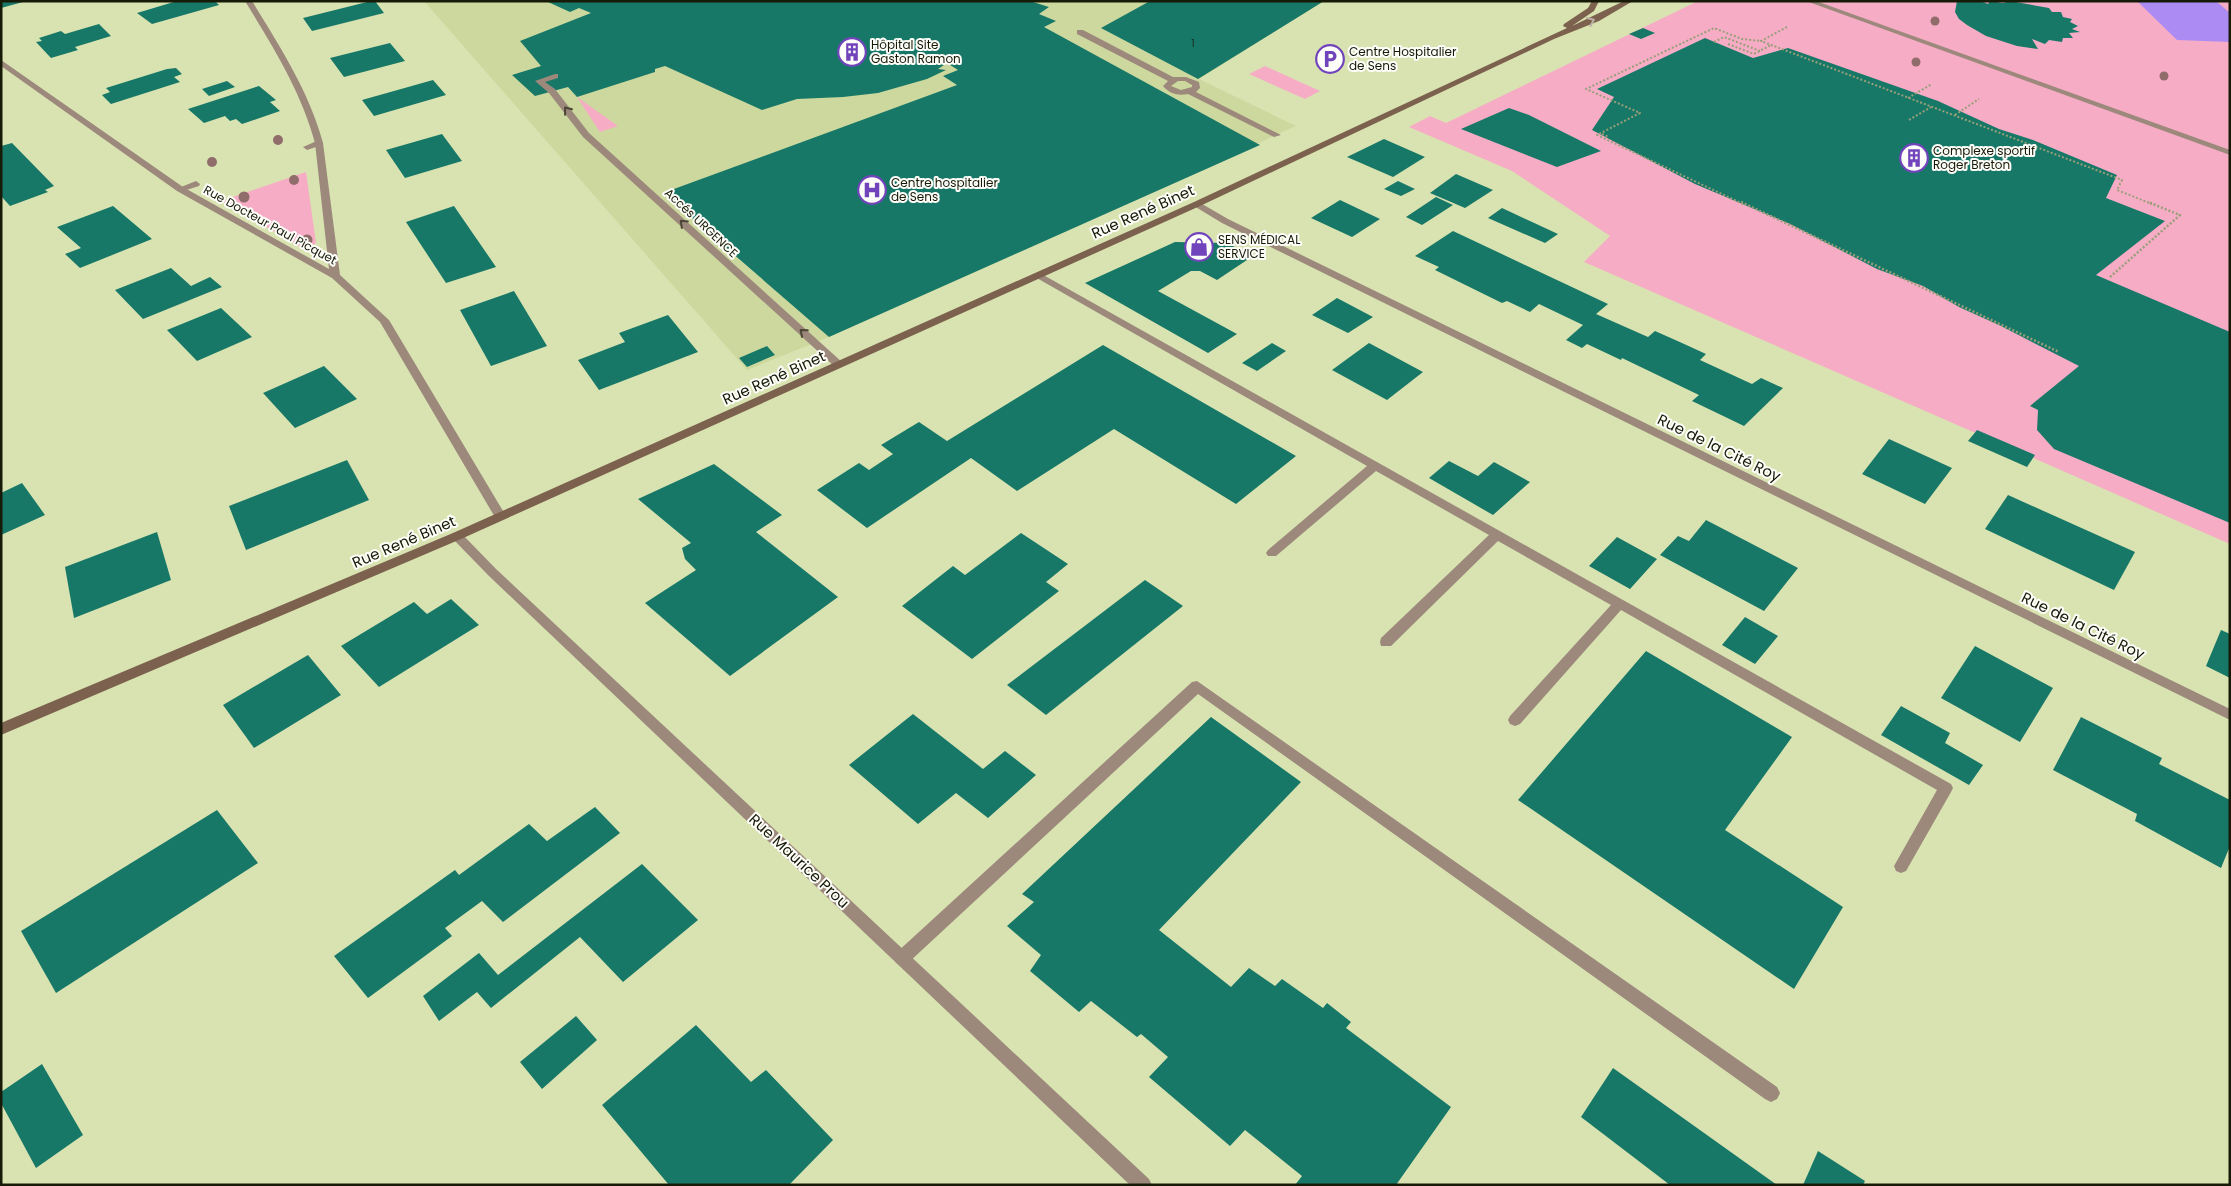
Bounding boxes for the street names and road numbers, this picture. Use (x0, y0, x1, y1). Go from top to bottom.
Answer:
street label: Rue René Binet (1088, 179, 1198, 244)
street label: Rue Docteur Paul Picquet (201, 181, 340, 268)
street label: Accés URGENCE (661, 184, 742, 261)
street label: Rue René Binet (719, 345, 829, 410)
street label: Rue de la Cité Roy (1654, 409, 1785, 487)
street label: Rue René Binet (349, 510, 459, 573)
street label: Rue de la Cité Roy (2018, 587, 2149, 665)
street label: Rue Maurice Prou (745, 809, 854, 913)

